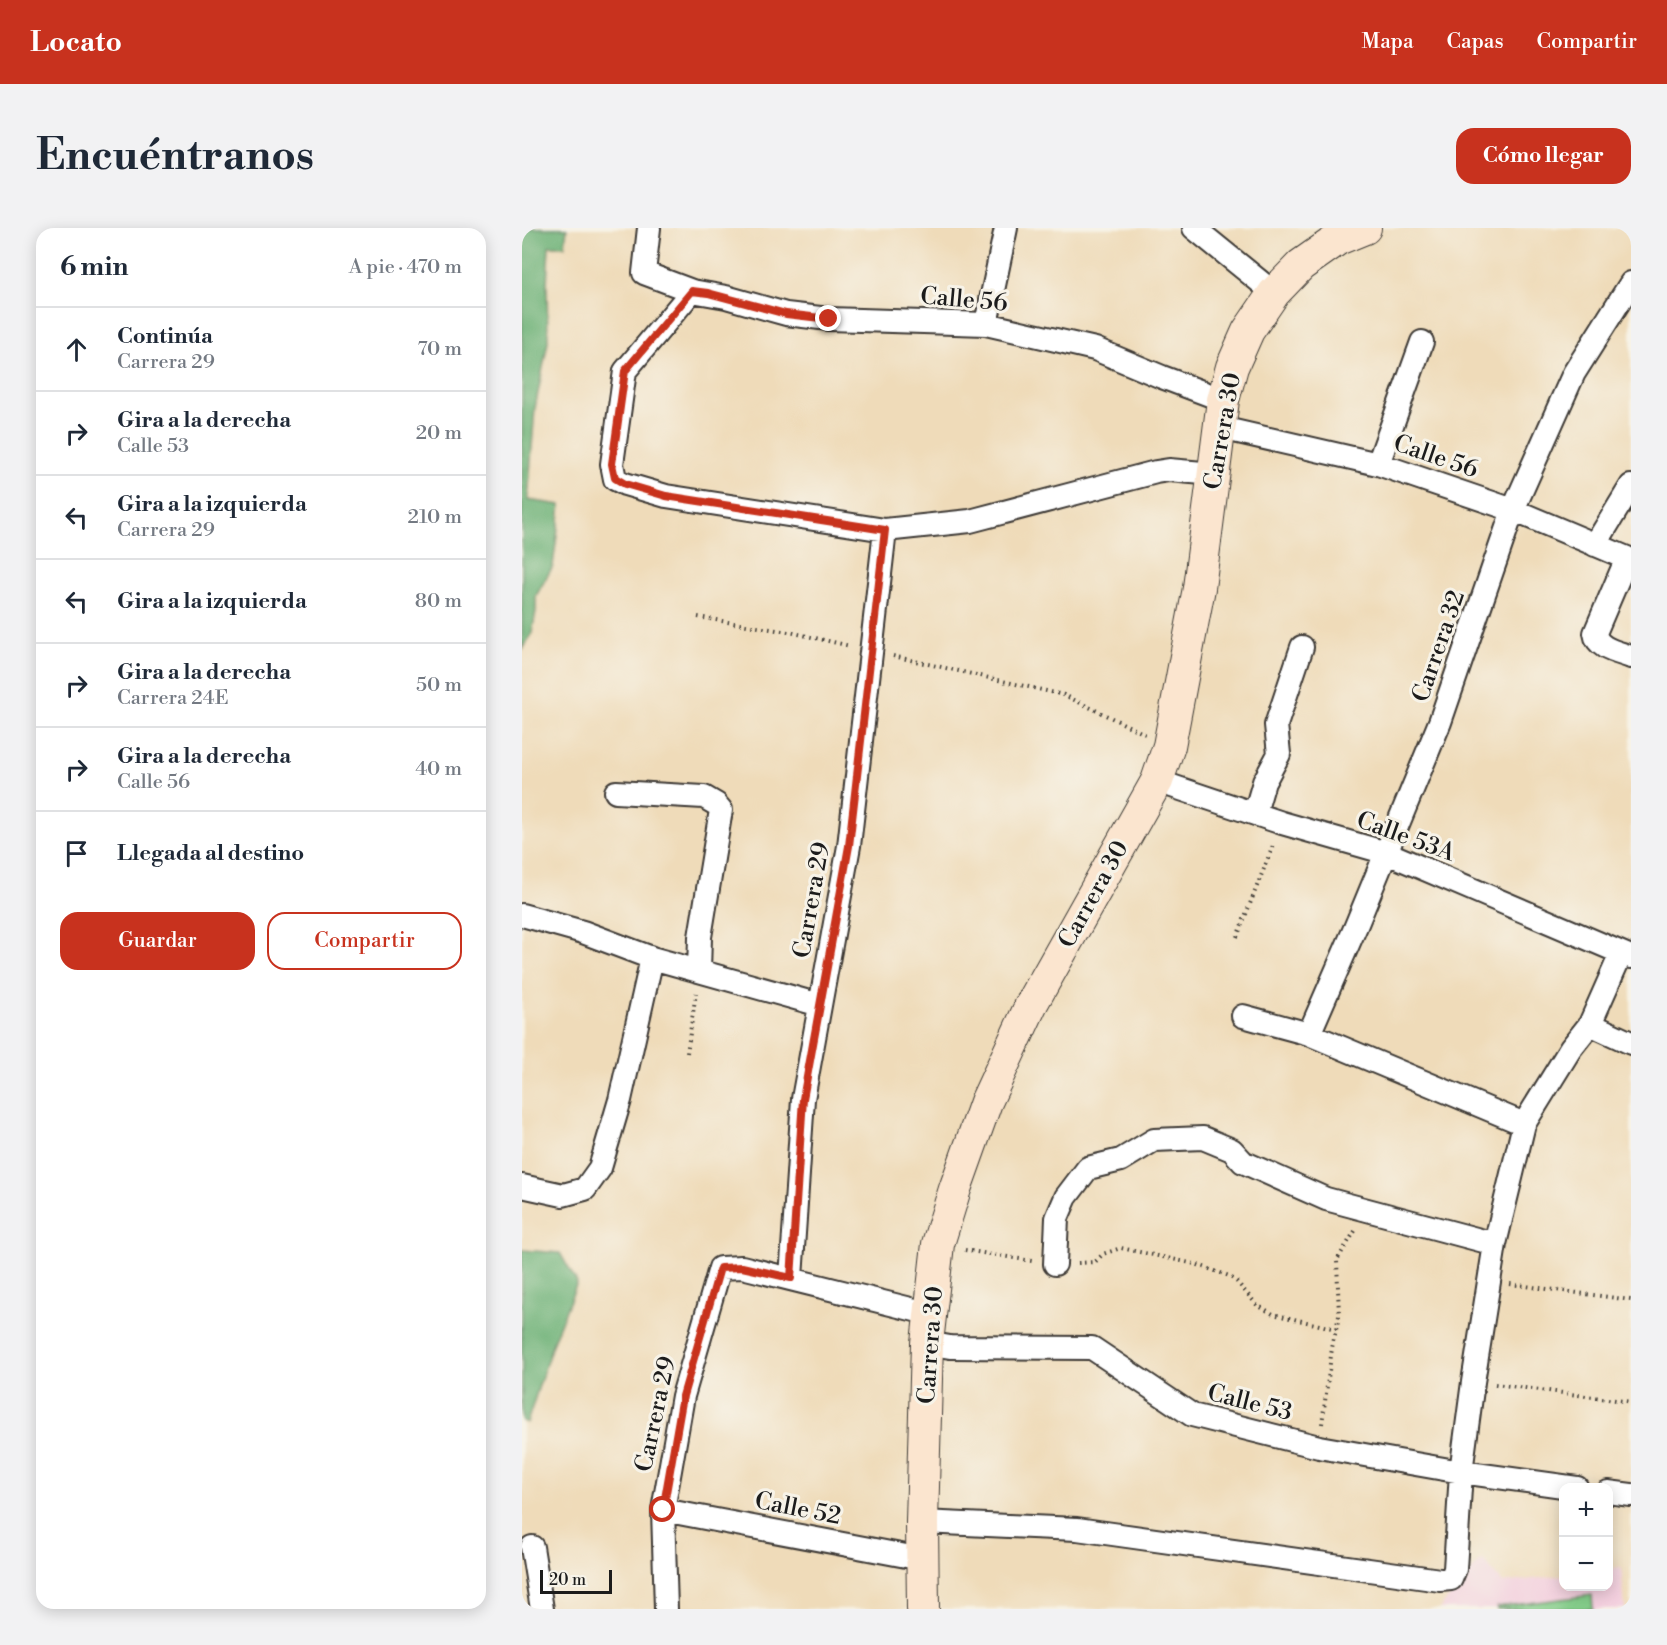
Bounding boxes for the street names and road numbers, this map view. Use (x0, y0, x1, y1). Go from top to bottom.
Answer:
street label: Calle 56 (919, 281, 1009, 319)
street label: Carrera 30 (1198, 370, 1248, 492)
street label: Calle 56 (1389, 428, 1482, 485)
street label: Carrera 32 (1406, 587, 1472, 706)
street label: Calle 53A (1352, 805, 1460, 869)
street label: Carrera 30 (1052, 835, 1136, 953)
street label: Carrera 29 (787, 840, 837, 961)
street label: Carrera 30 (912, 1285, 950, 1405)
street label: Carrera 29 (629, 1354, 683, 1475)
street label: Calle 53 (1204, 1378, 1295, 1428)
street label: Calle 52 (752, 1486, 843, 1532)

